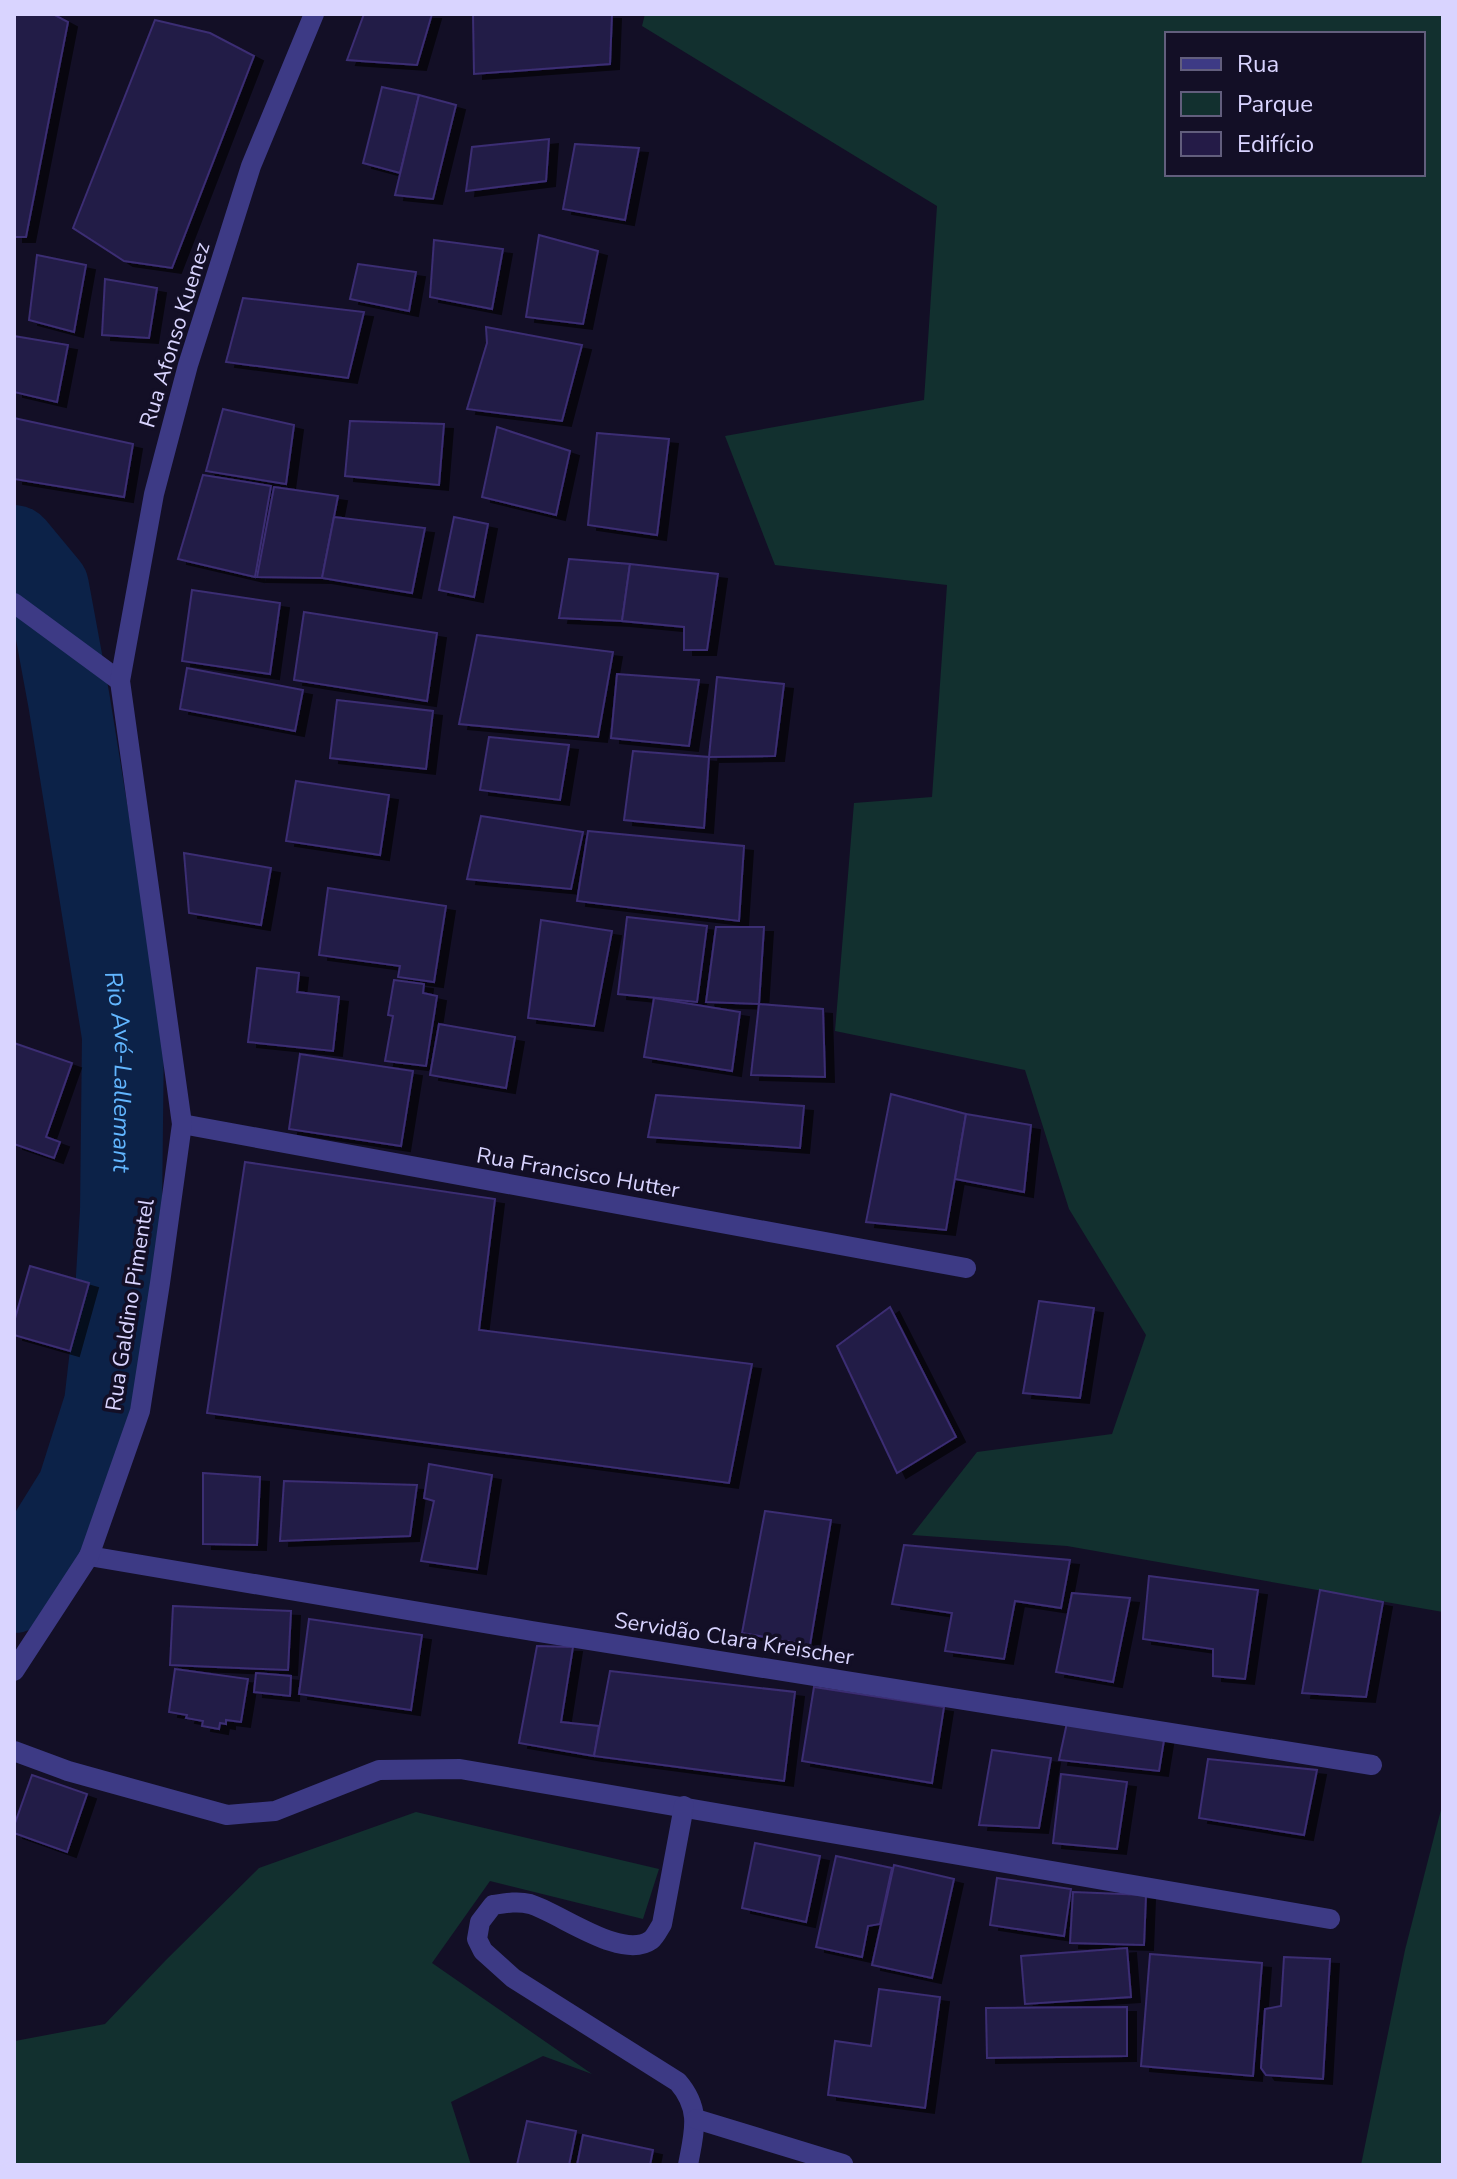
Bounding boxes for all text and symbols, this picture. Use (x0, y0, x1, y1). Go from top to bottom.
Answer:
legend (1165, 32, 1425, 176)
text: Rua (1237, 48, 1279, 80)
text: Parque (1237, 88, 1313, 120)
text: Edifício (1237, 128, 1314, 160)
street label: Rua Afonso Kuenez (133, 239, 217, 431)
water label: Rio Avé‐Lallemant (97, 969, 140, 1173)
street label: Rua Francisco Hutter (474, 1140, 682, 1206)
street label: Rua Galdino Pimentel (98, 1196, 162, 1413)
street label: Servidão Clara Kreischer (612, 1605, 856, 1673)

